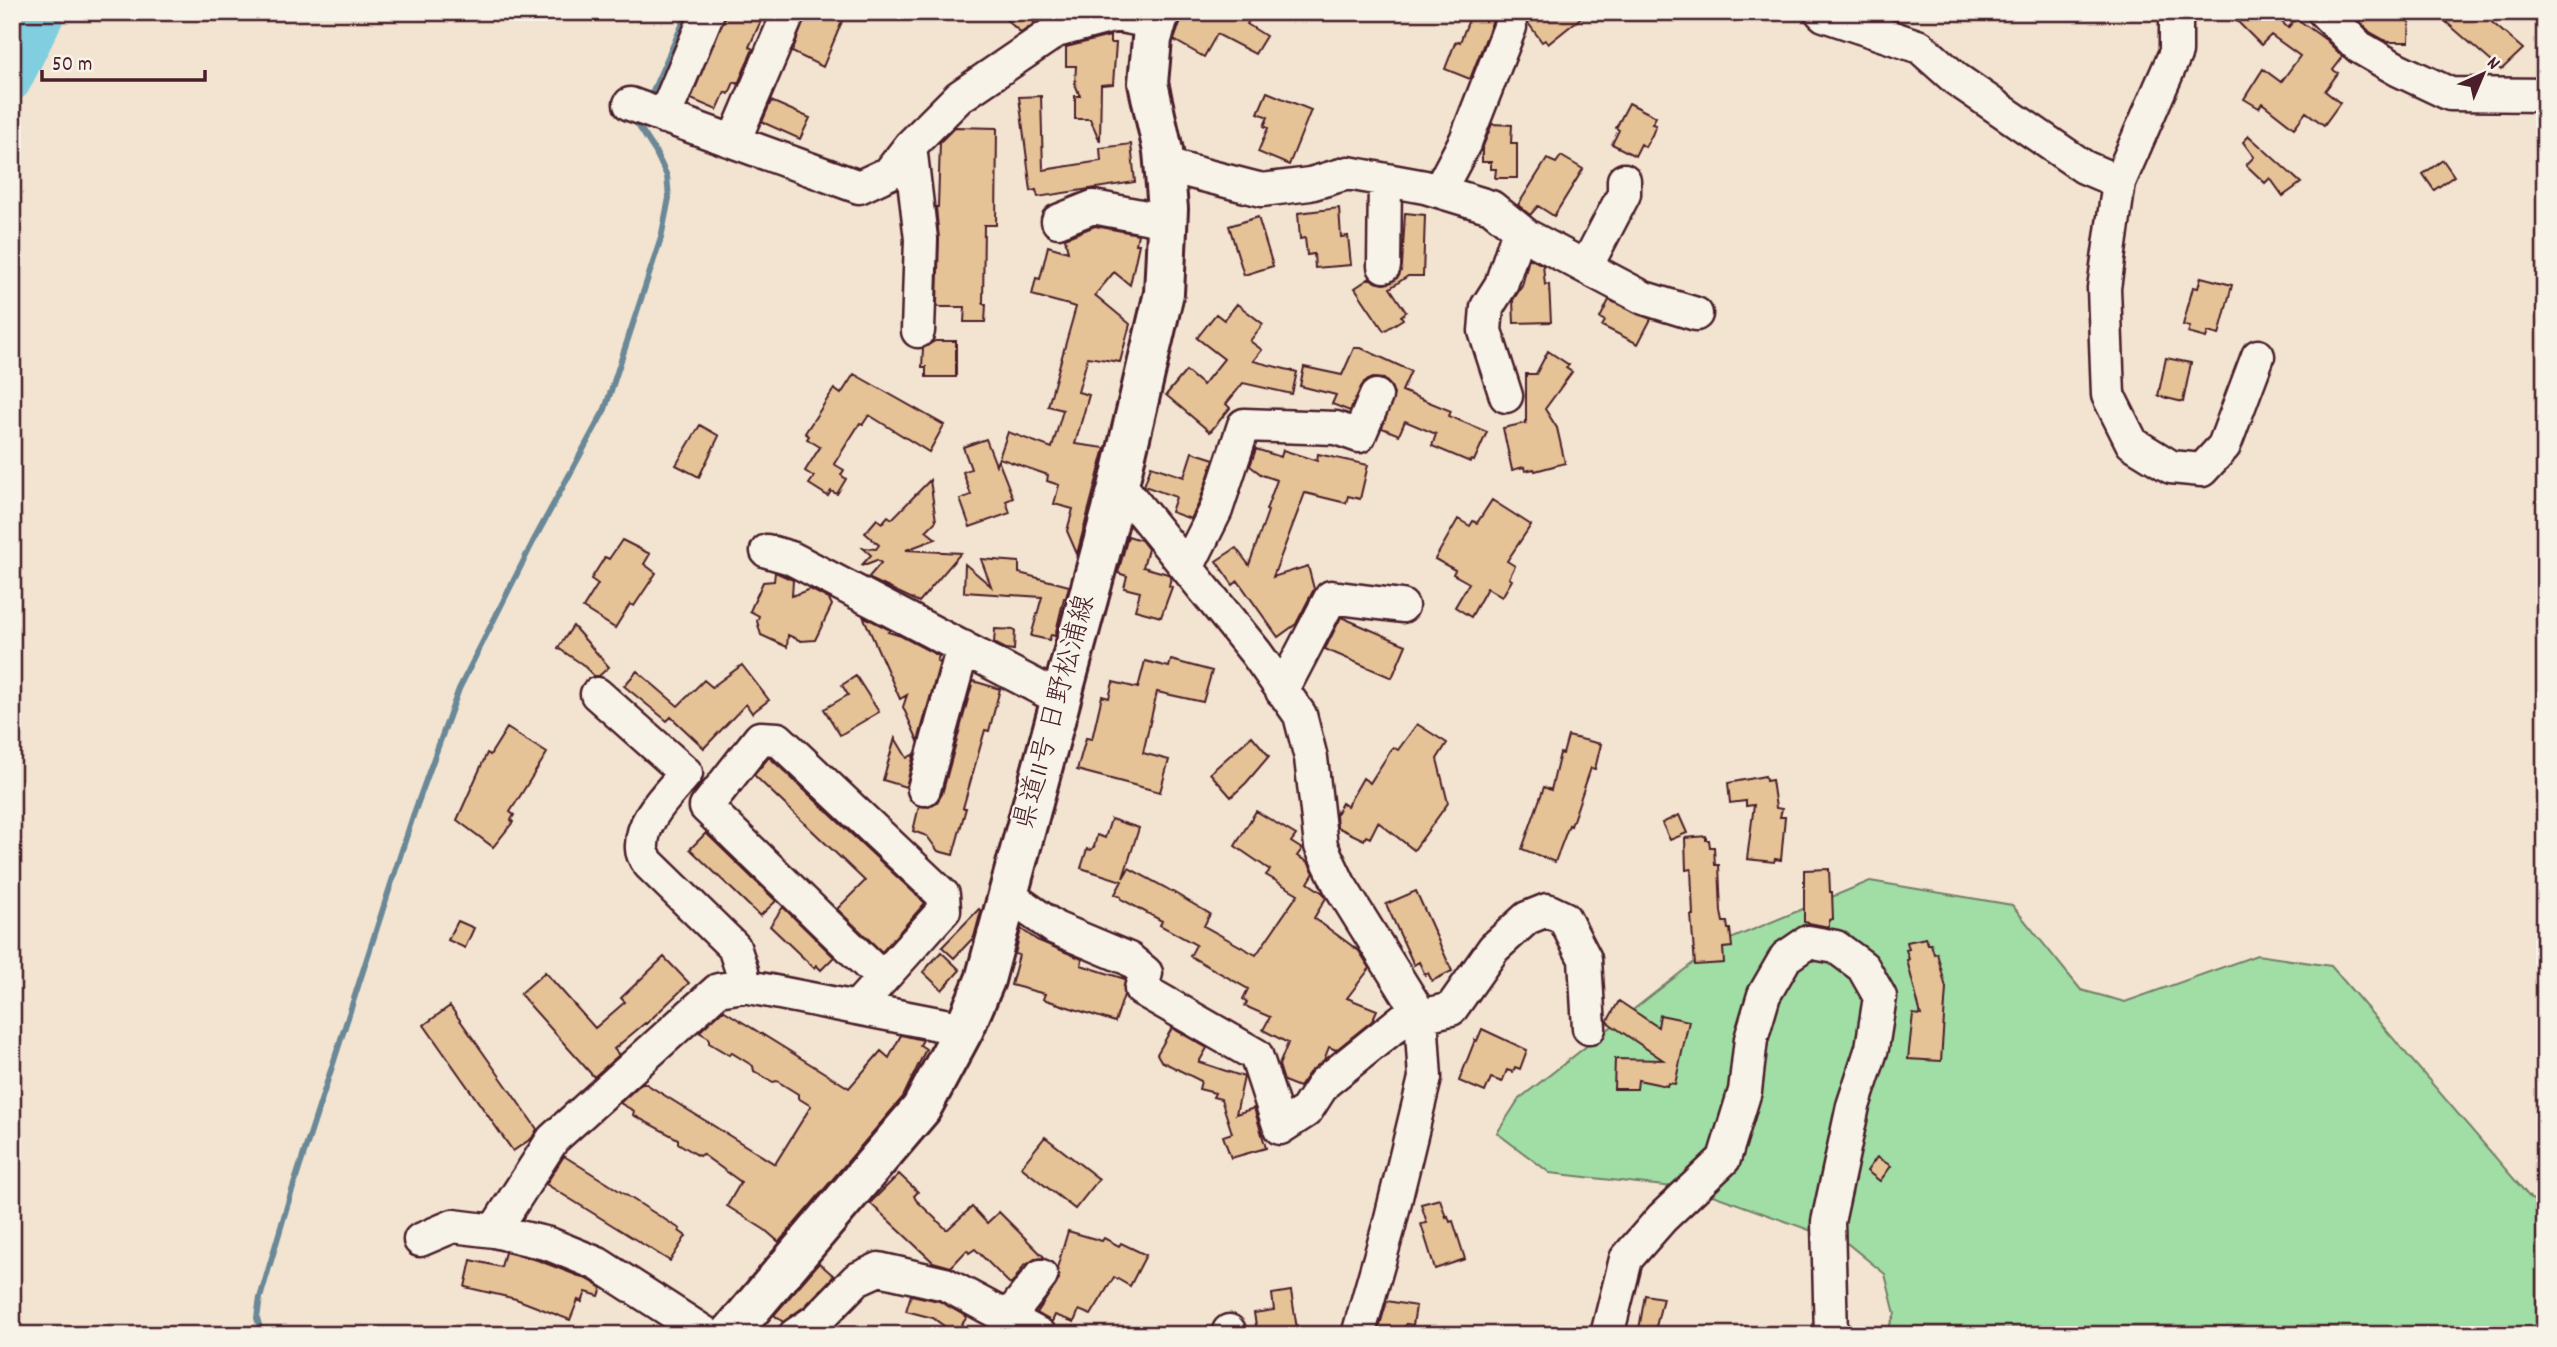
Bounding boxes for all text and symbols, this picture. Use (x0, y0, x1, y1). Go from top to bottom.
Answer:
scale bar (42, 38, 205, 82)
north arrow (2448, 38, 2518, 108)
text: 50 m (52, 51, 92, 81)
text: N (2480, 51, 2505, 77)
street label: 県道11号 日野松浦線 (1006, 591, 1108, 835)

